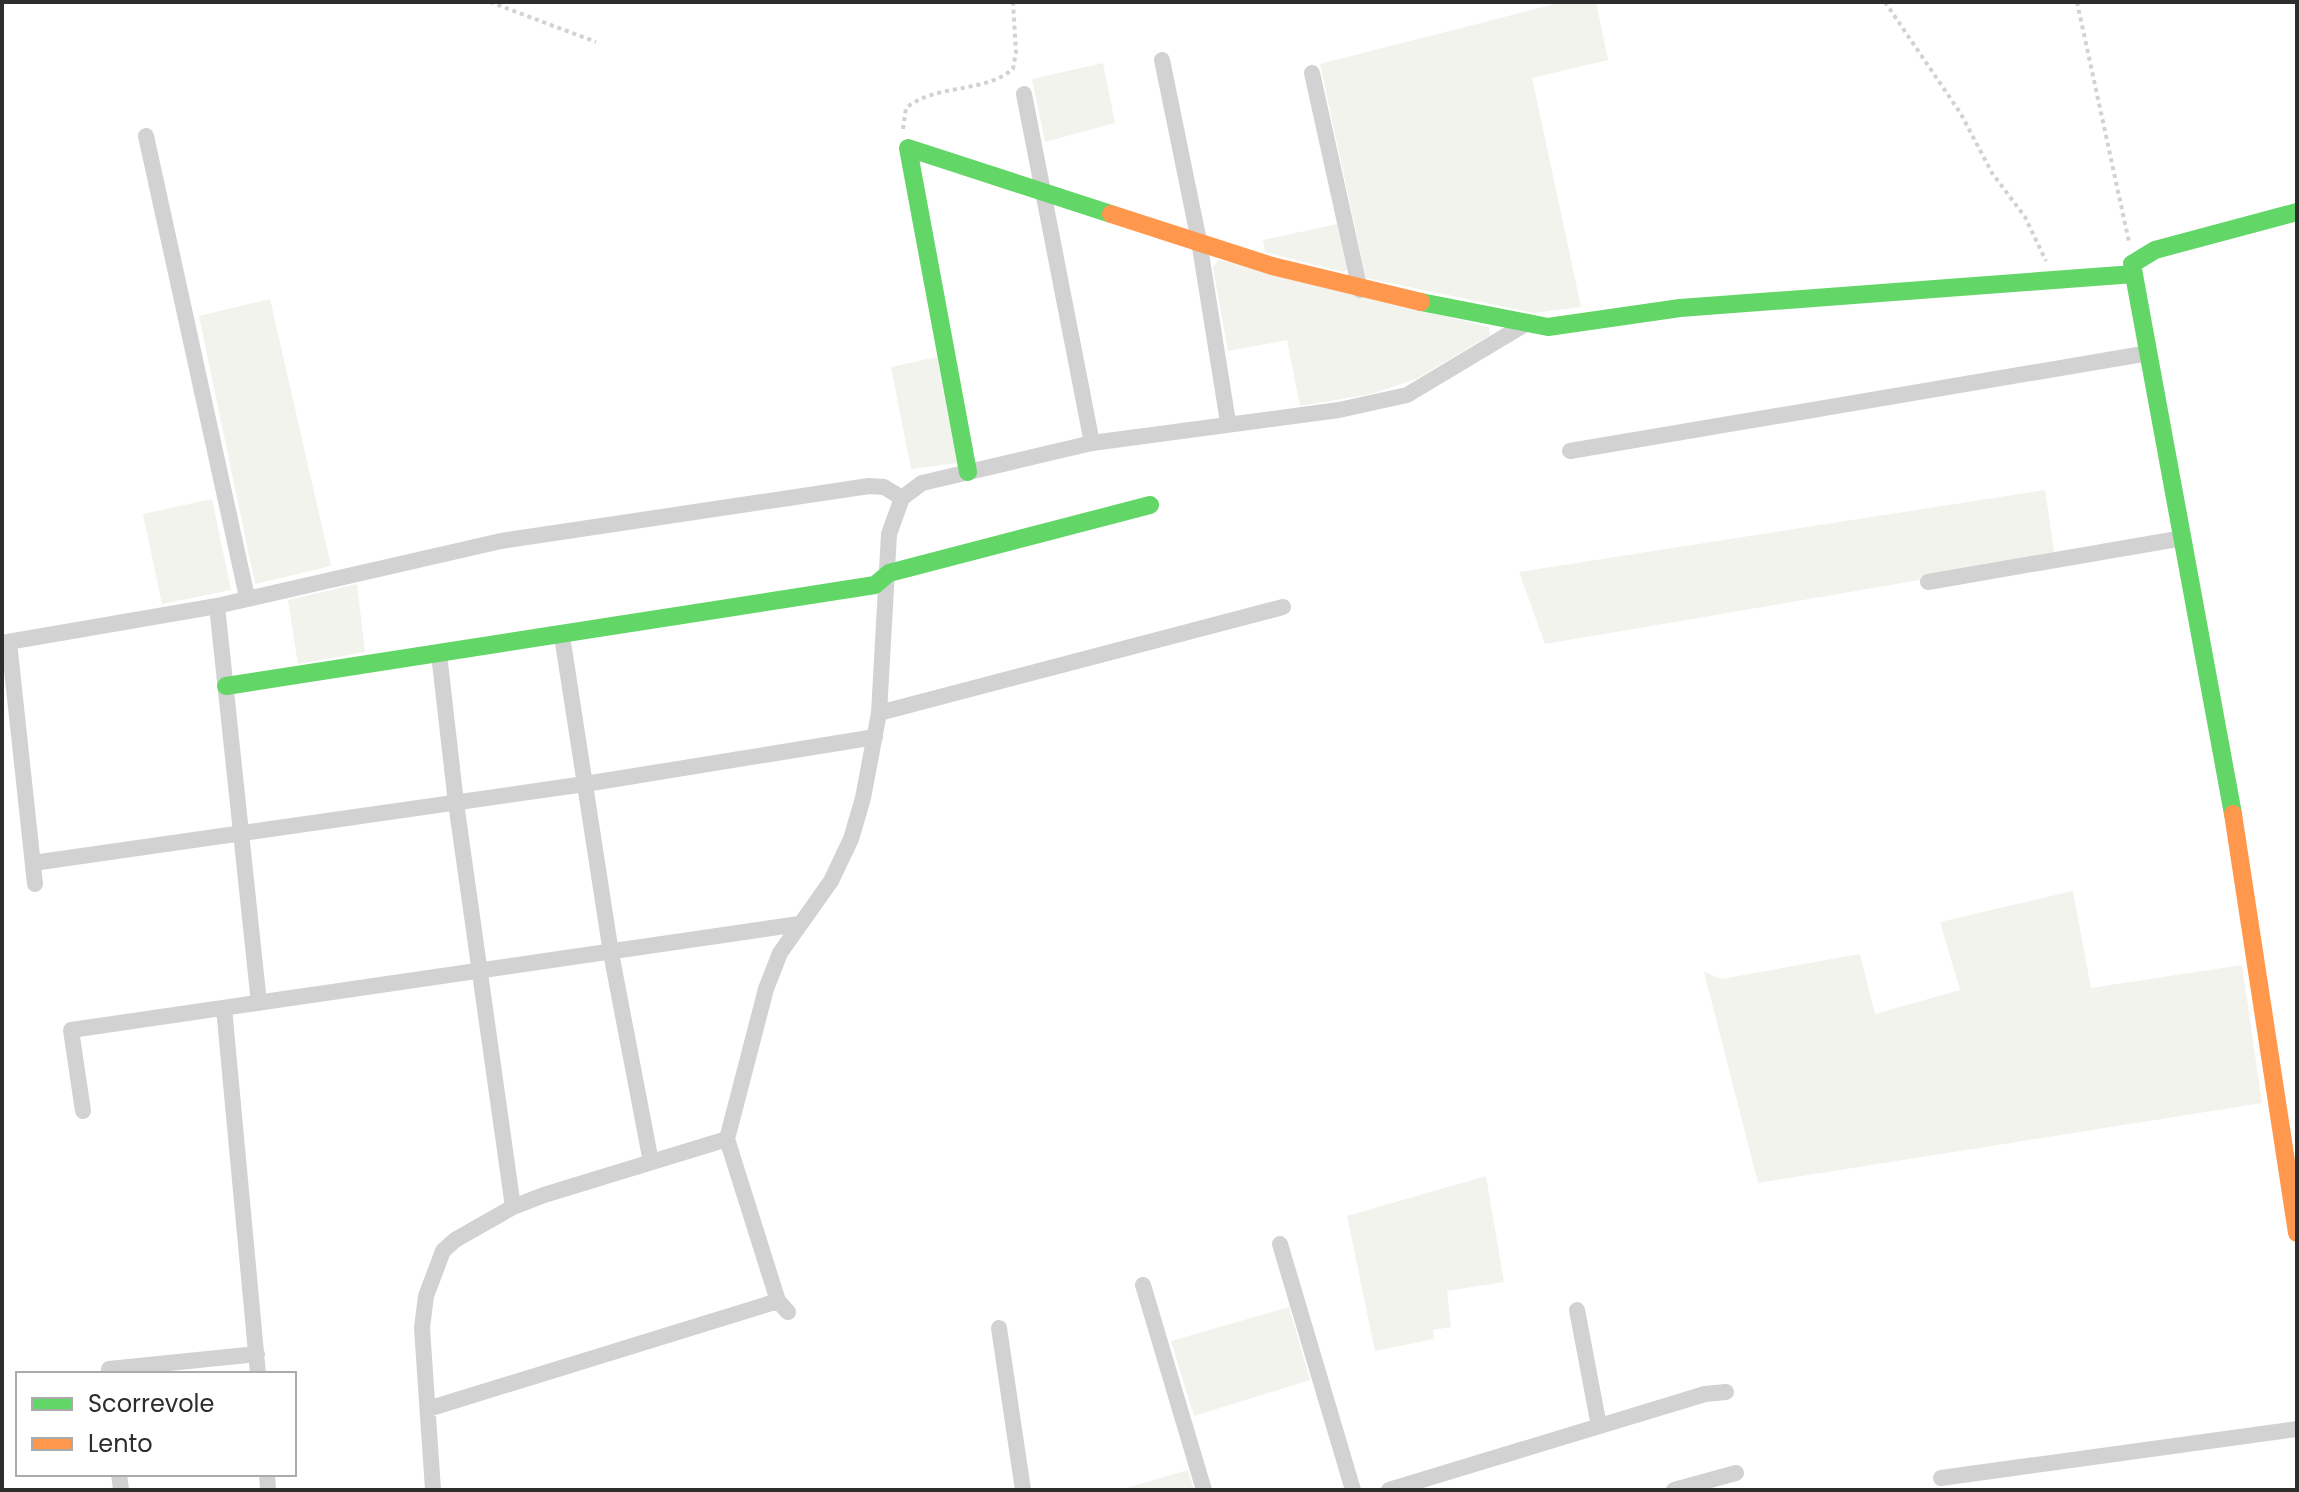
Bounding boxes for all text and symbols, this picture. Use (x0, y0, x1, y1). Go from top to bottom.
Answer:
legend (16, 1372, 296, 1476)
text: Scorrevole (88, 1387, 214, 1420)
text: Lento (88, 1427, 153, 1460)

